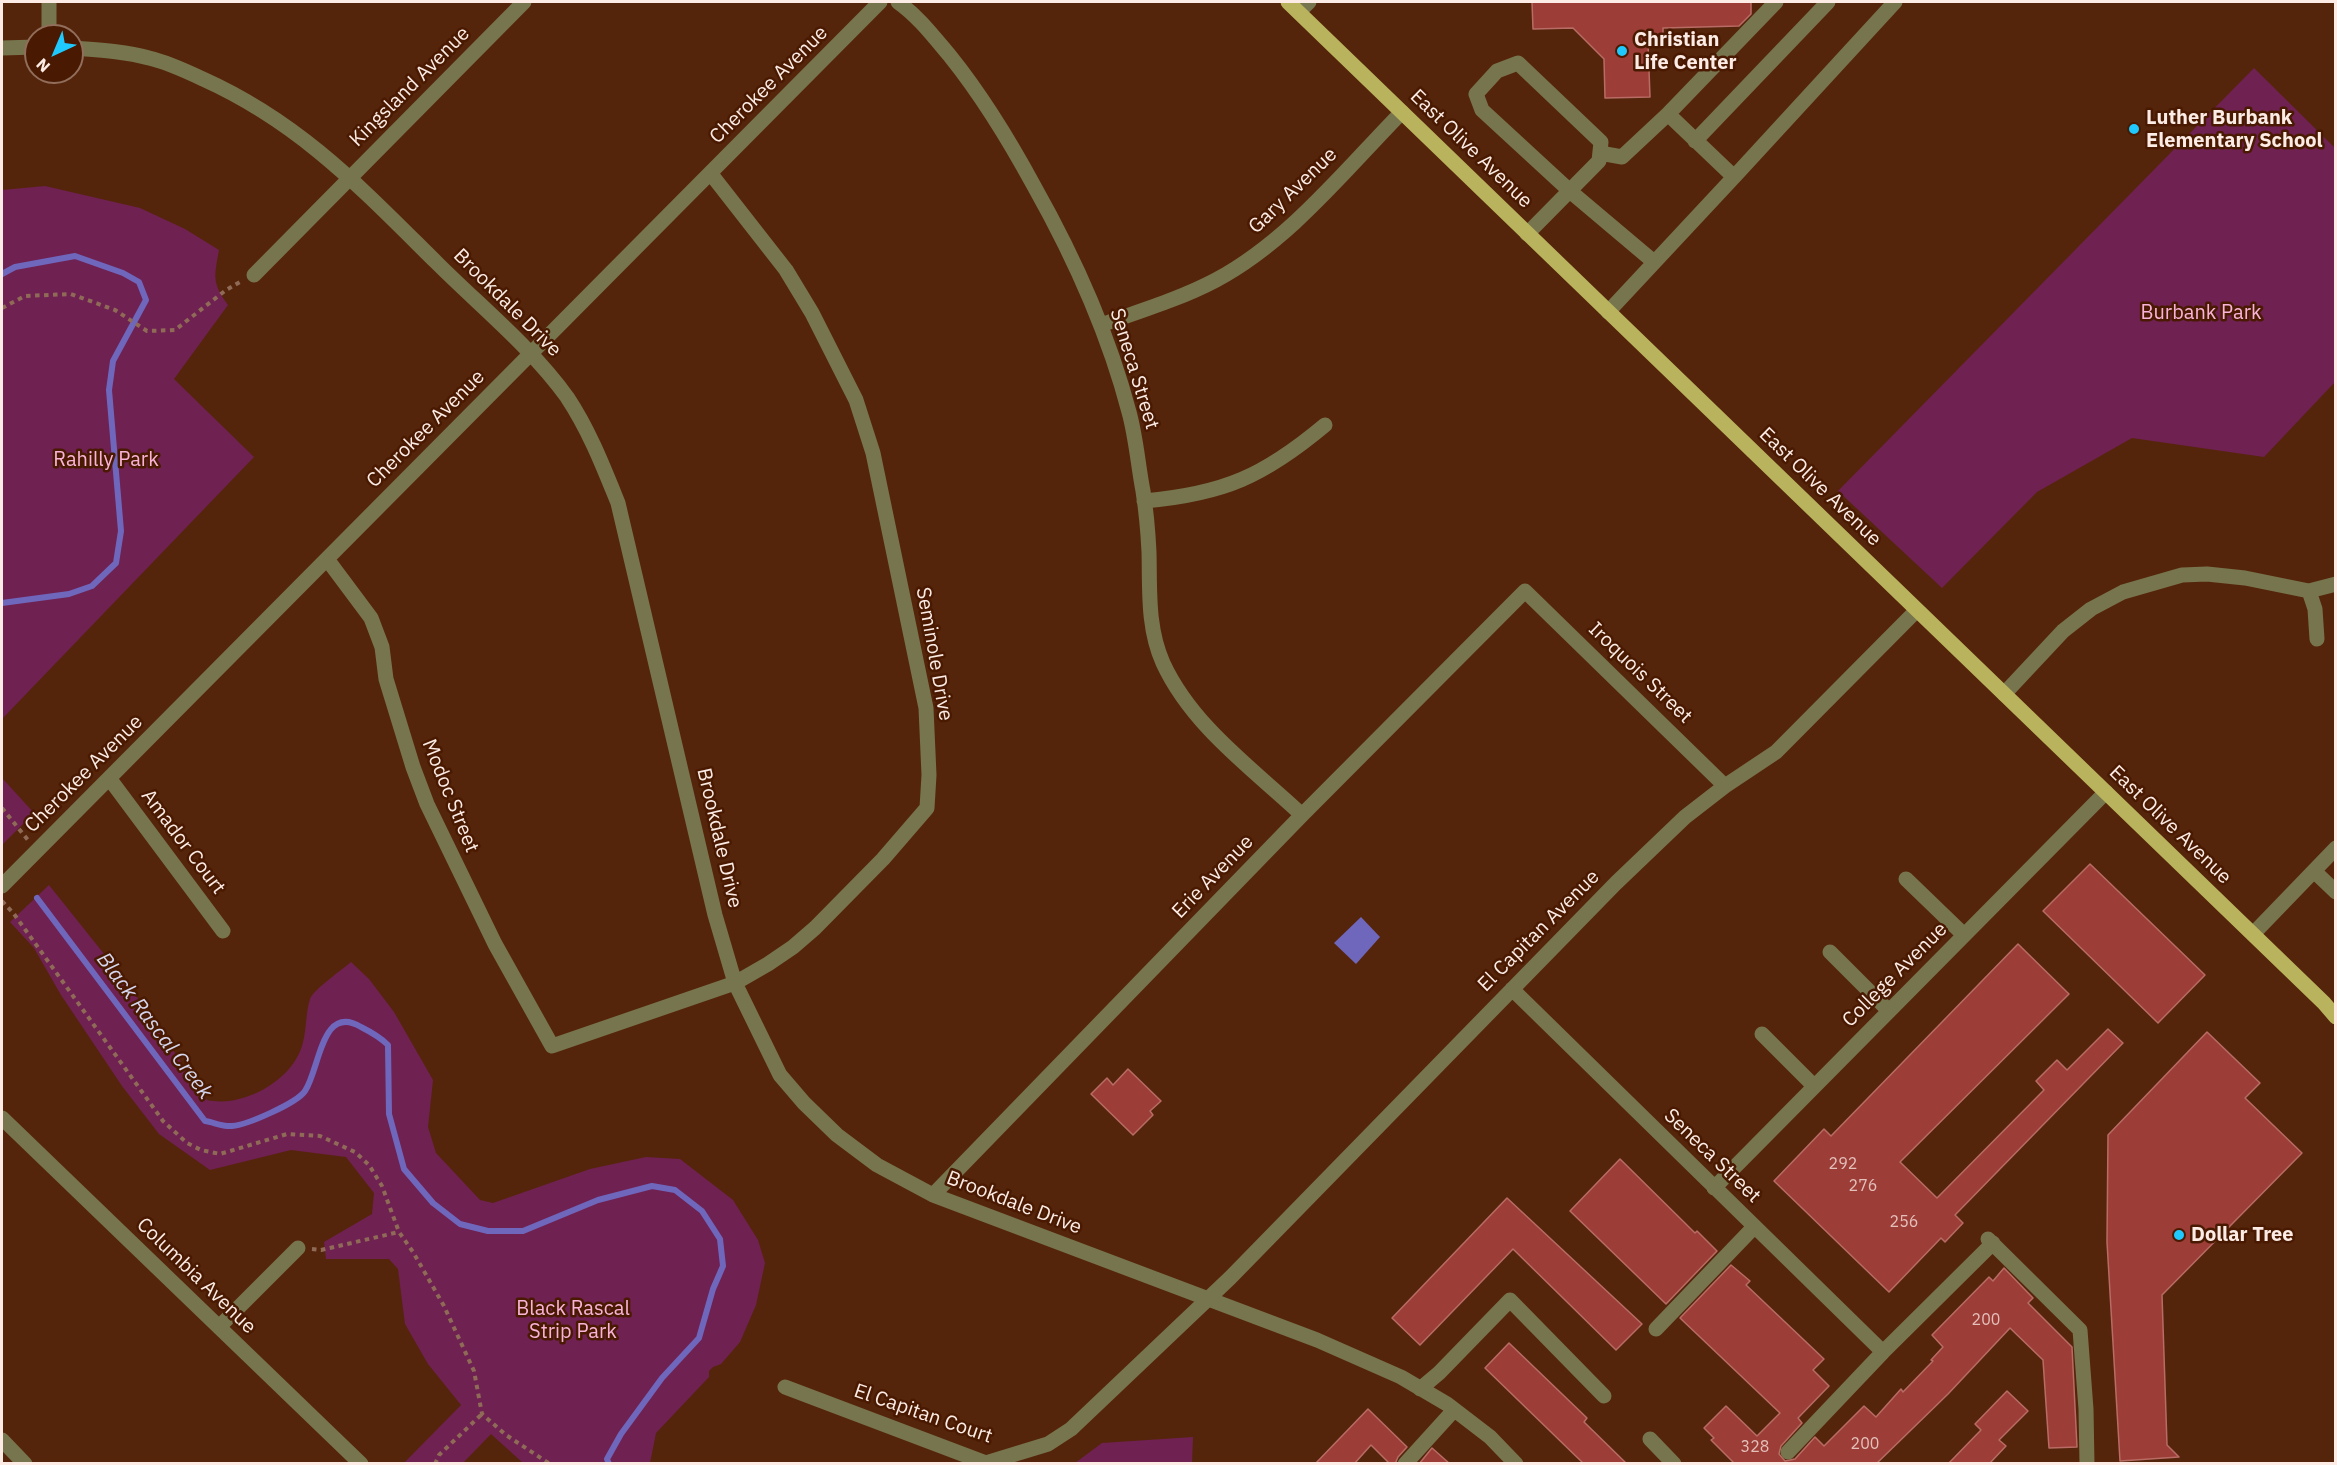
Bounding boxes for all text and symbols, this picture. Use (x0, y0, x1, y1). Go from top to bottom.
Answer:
street label: Cherokee Avenue (705, 21, 833, 149)
street label: Kingsland Avenue (345, 22, 475, 152)
north arrow (24, 24, 84, 84)
place label: Christian Life Center (1634, 28, 1736, 75)
marker: Christian Life Center (1615, 44, 1629, 58)
text: N (32, 54, 54, 77)
street label: East Olive Avenue (1405, 85, 1537, 213)
place label: Luther Burbank Elementary School (2146, 106, 2322, 153)
marker: Luther Burbank Elementary School (2127, 122, 2141, 136)
street label: Gary Avenue (1244, 143, 1342, 239)
street label: Brookdale Drive (448, 244, 566, 362)
park label: Burbank Park (2140, 301, 2262, 325)
street label: Seneca Street (1104, 306, 1164, 432)
street label: Cherokee Avenue (362, 365, 490, 493)
street label: East Olive Avenue (1754, 423, 1886, 551)
park label: Rahilly Park (53, 448, 159, 472)
street label: Seminole Drive (910, 585, 958, 723)
street label: Iroquois Street (1583, 618, 1697, 728)
street label: Cherokee Avenue (20, 710, 148, 838)
street label: Modoc Street (416, 736, 484, 856)
street label: East Olive Avenue (2104, 761, 2236, 889)
street label: Brookdale Drive (691, 766, 747, 910)
street label: Amador Court (136, 785, 230, 899)
street label: Erie Avenue (1167, 830, 1259, 924)
street label: El Capitan Avenue (1473, 865, 1605, 997)
street label: College Avenue (1838, 918, 1952, 1032)
water label: Black Rascal Creek (91, 948, 217, 1104)
street label: Seneca Street (1659, 1104, 1765, 1208)
house number: 292 (1829, 1154, 1857, 1174)
street label: Brookdale Drive (943, 1166, 1085, 1240)
house number: 276 (1849, 1176, 1877, 1196)
house number: 256 (1890, 1212, 1918, 1232)
street label: Columbia Avenue (131, 1213, 261, 1339)
place label: Dollar Tree (2191, 1223, 2294, 1247)
marker: Dollar Tree (2172, 1228, 2186, 1242)
park label: Black Rascal Strip Park (516, 1297, 630, 1344)
house number: 200 (1972, 1310, 2000, 1330)
street label: El Capitan Court (851, 1379, 995, 1449)
house number: 200 (1851, 1434, 1879, 1454)
house number: 328 (1741, 1437, 1769, 1457)

